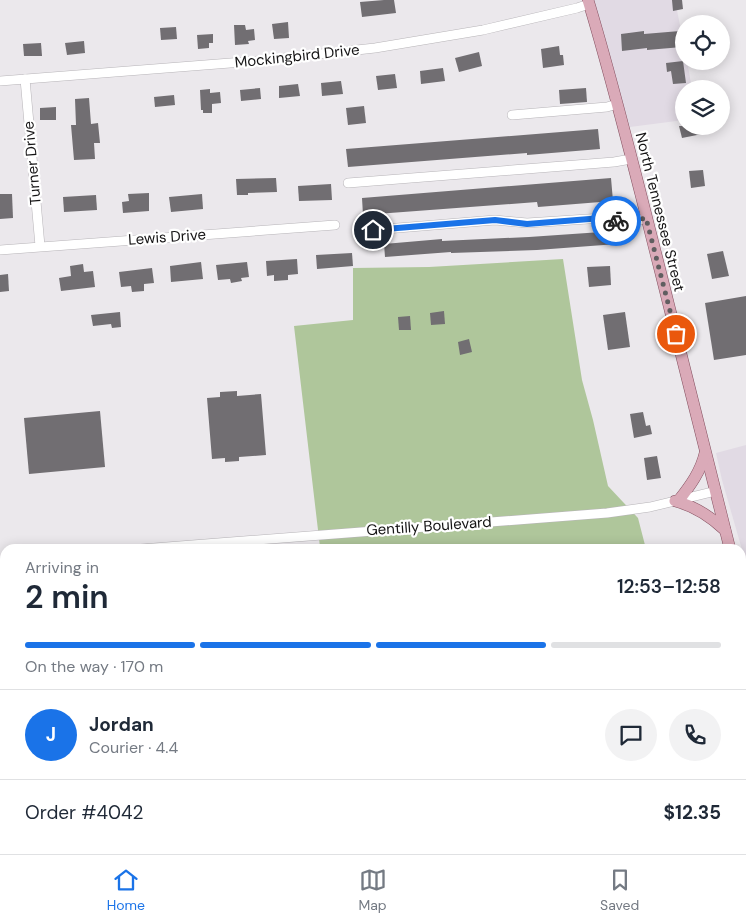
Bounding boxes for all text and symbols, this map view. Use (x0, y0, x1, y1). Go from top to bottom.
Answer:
map controls (675, 15, 730, 135)
button: locate (675, 15, 730, 70)
street label: Mockingbird Drive (234, 40, 360, 72)
button: layers (675, 80, 730, 135)
street label: Turner Drive (18, 120, 46, 206)
street label: North Tennessee Street (631, 130, 689, 294)
courier (591, 196, 641, 246)
icon: bike (602, 207, 630, 235)
pin (352, 209, 394, 251)
icon: home (359, 216, 387, 244)
street label: Lewis Drive (127, 224, 207, 250)
pin (655, 313, 697, 355)
icon: bag (662, 320, 690, 348)
street label: Gentilly Boulevard (366, 512, 492, 540)
text: Arriving in (25, 557, 99, 578)
text: 12:53–12:58 (617, 574, 721, 599)
text: 2 min (25, 576, 109, 618)
text: On the way · 170 m (25, 656, 163, 677)
button: chat (605, 709, 657, 761)
button: phone (669, 709, 721, 761)
text: Jordan (89, 712, 154, 737)
text: J (46, 722, 56, 747)
text: Courier · 4.4 (89, 737, 178, 758)
text: Order #4042 (25, 800, 143, 825)
text: $12.35 (664, 800, 721, 825)
tab: Home (107, 866, 145, 914)
tab: Map (358, 866, 387, 914)
tab: Saved (600, 866, 639, 914)

